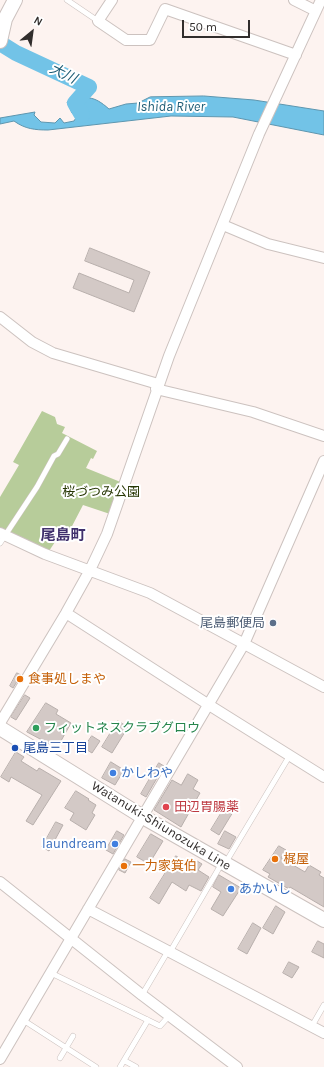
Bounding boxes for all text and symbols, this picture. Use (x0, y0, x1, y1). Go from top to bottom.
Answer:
north arrow (12, 12, 52, 52)
scale bar (184, 12, 252, 38)
text: N (31, 13, 45, 29)
text: 50 m (189, 20, 217, 34)
water label: 大川 (47, 60, 79, 88)
water label: Ishida River (137, 99, 205, 115)
park label: 桜づつみ公園 (62, 484, 140, 500)
district label: 尾島町 (41, 527, 85, 545)
place label: 尾島郵便局 (200, 615, 265, 631)
marker: 尾島郵便局 (268, 618, 278, 628)
place label: 食事処しまや (28, 671, 106, 687)
marker: 食事処しまや (15, 674, 25, 684)
place label: フィットネスクラブグロウ (44, 720, 200, 736)
marker: フィットネスクラブグロウ (31, 723, 41, 733)
place label: 尾島三丁目 (23, 740, 88, 756)
marker: 尾島三丁目 (10, 743, 20, 753)
place label: かしわや (121, 765, 173, 781)
marker: かしわや (108, 768, 118, 778)
street label: Watanuki-Shiunozuka Line (88, 778, 234, 874)
place label: 田辺胃腸薬 (174, 799, 239, 815)
marker: 田辺胃腸薬 (161, 802, 171, 812)
place label: laundream (42, 836, 107, 852)
marker: laundream (110, 839, 120, 849)
place label: 梶屋 (283, 851, 309, 867)
marker: 梶屋 (270, 854, 280, 864)
place label: 一力家箕伯 (132, 858, 197, 874)
marker: 一力家箕伯 (119, 861, 129, 871)
place label: あかいし (239, 881, 291, 897)
marker: あかいし (226, 884, 236, 894)

